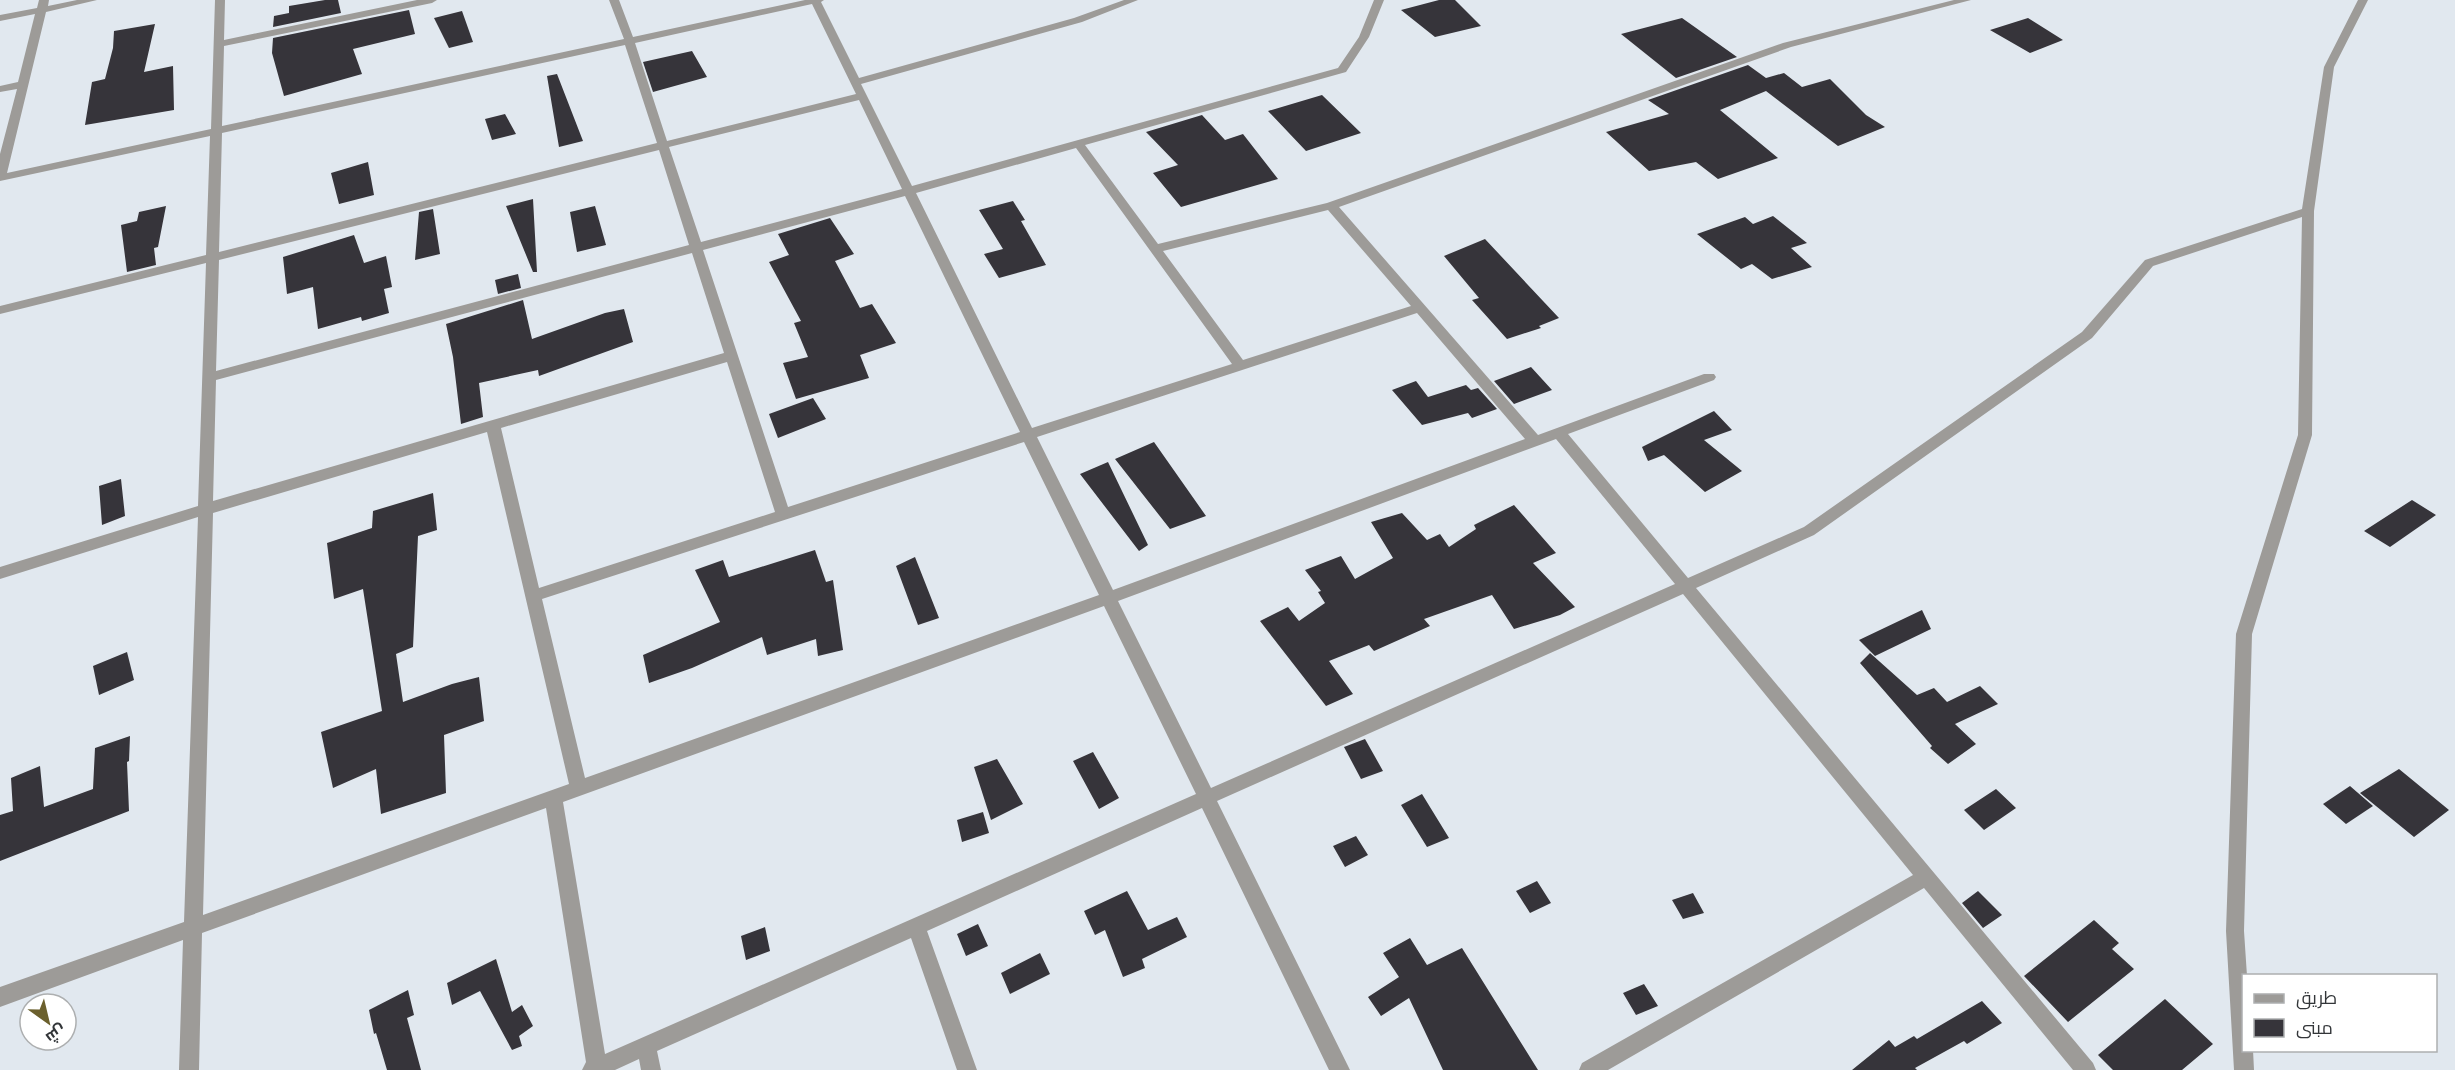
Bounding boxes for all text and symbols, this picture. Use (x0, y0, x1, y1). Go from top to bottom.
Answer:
legend (2242, 974, 2437, 1052)
text: طريق (2296, 988, 2337, 1010)
north arrow (18, 992, 78, 1052)
text: مبنى (2296, 1018, 2333, 1039)
text: ش (42, 1020, 69, 1047)

